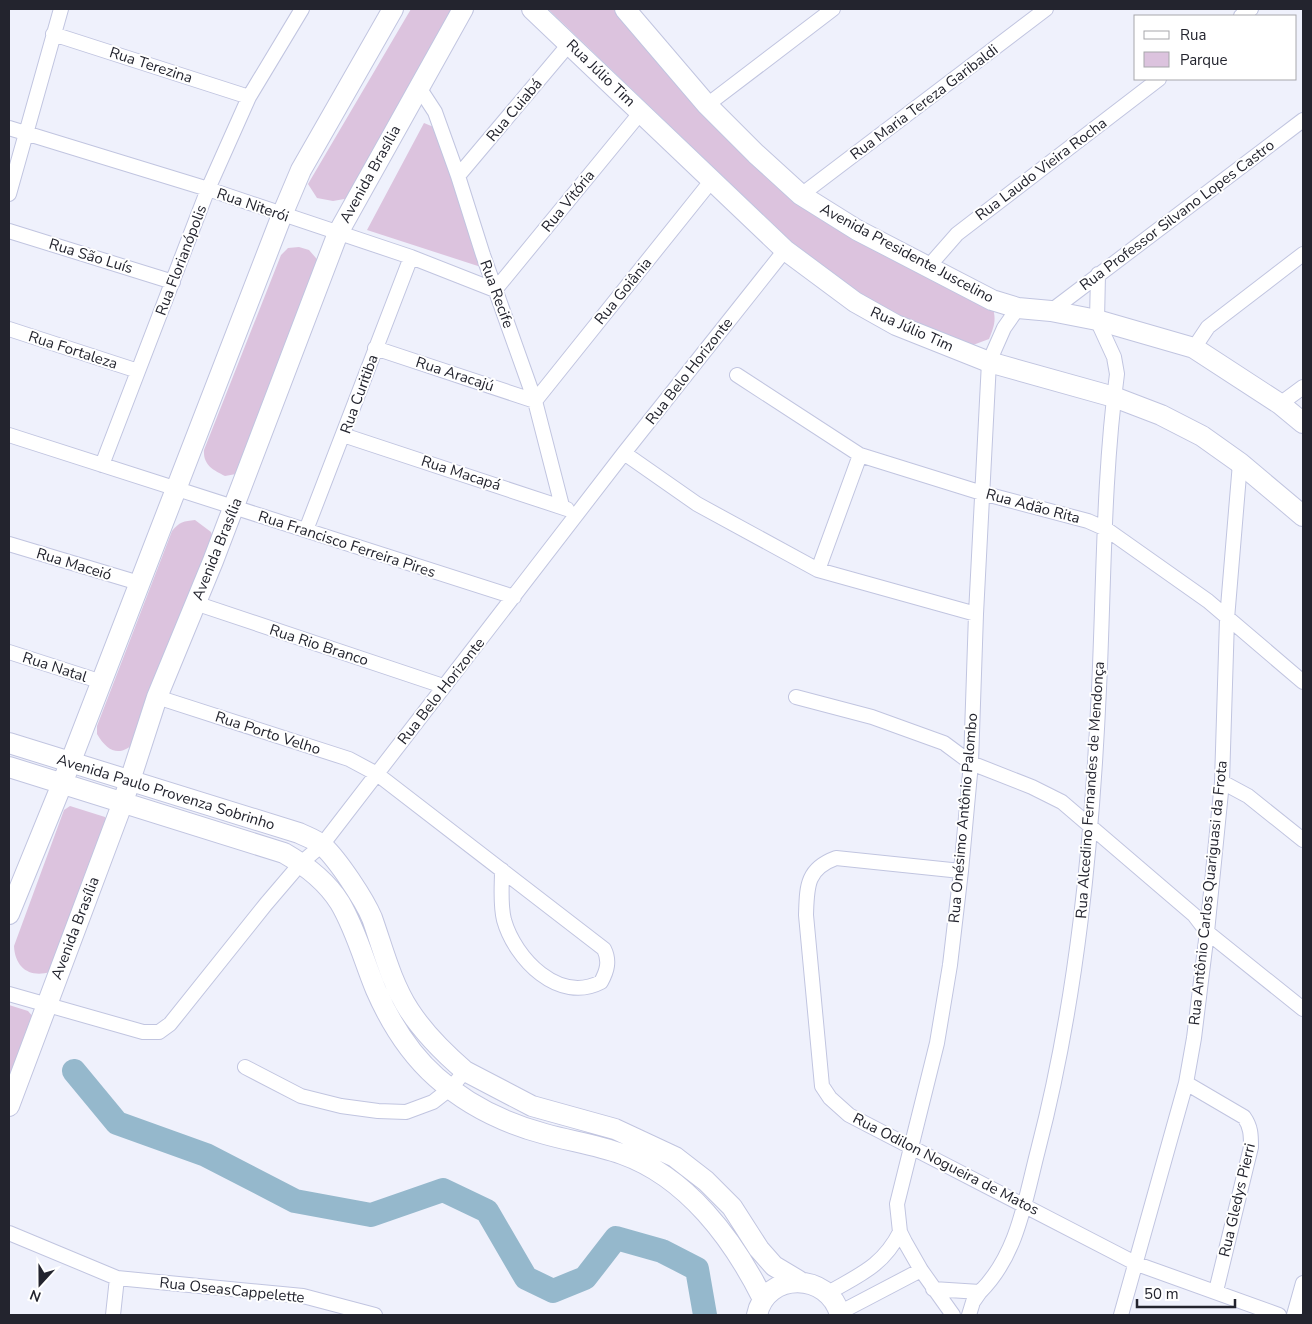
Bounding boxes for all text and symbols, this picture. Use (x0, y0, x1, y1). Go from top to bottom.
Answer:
legend (1134, 15, 1297, 80)
text: Rua (1180, 25, 1206, 45)
street label: Rua Júlio Tim (562, 35, 640, 111)
street label: Rua Maria Tereza Garibaldi (846, 40, 1002, 164)
street label: Rua Terezina (107, 42, 195, 88)
text: Parque (1180, 50, 1228, 70)
street label: Rua Cuiabá (482, 74, 546, 146)
street label: Rua Laudo Vieira Rocha (971, 113, 1111, 225)
street label: Avenida Brasília (335, 122, 405, 226)
street label: Rua Professor Silvano Lopes Castro (1075, 135, 1279, 295)
street label: Rua Vitória (537, 166, 599, 236)
street label: Rua Niterói (214, 183, 292, 227)
street label: Avenida Presidente Juscelino (817, 199, 997, 307)
street label: Rua Florianópolis (151, 202, 211, 318)
street label: Rua São Luís (47, 234, 135, 278)
street label: Rua Goiânia (590, 253, 656, 329)
street label: Rua Recife (475, 257, 519, 331)
street label: Rua Júlio Tim (867, 302, 957, 356)
street label: Rua Belo Horizonte (641, 313, 737, 429)
street label: Rua Fortaleza (26, 326, 120, 374)
street label: Rua Curitiba (335, 352, 383, 436)
street label: Rua Aracajú (413, 352, 497, 396)
street label: Rua Macapá (419, 451, 503, 495)
street label: Rua Adão Rita (984, 484, 1082, 528)
street label: Avenida Brasília (187, 495, 247, 603)
street label: Rua Francisco Ferreira Pires (256, 506, 438, 582)
street label: Rua Maceió (34, 543, 114, 585)
street label: Rua Rio Branco (267, 620, 371, 670)
street label: Rua Belo Horizonte (393, 633, 489, 749)
street label: Rua Natal (20, 647, 90, 687)
street label: Rua Alcedino Fernandes de Mendonça (1071, 661, 1109, 919)
street label: Rua Porto Velho (213, 707, 323, 759)
street label: Rua Onésimo Antônio Palombo (944, 712, 982, 924)
street label: Avenida Paulo Provenza Sobrinho (55, 749, 277, 835)
street label: Rua Antônio Carlos Quariguasi da Frota (1184, 760, 1232, 1026)
street label: Avenida Brasília (46, 874, 104, 982)
street label: Rua Odilon Nogueira de Matos (850, 1108, 1042, 1220)
street label: Rua Gledys Pierri (1214, 1141, 1260, 1259)
north arrow (15, 1259, 65, 1309)
street label: Rua OseasCappelette (158, 1272, 306, 1308)
scale bar (1137, 1276, 1234, 1308)
text: 50 m (1144, 1284, 1179, 1304)
text: N (27, 1285, 44, 1306)

